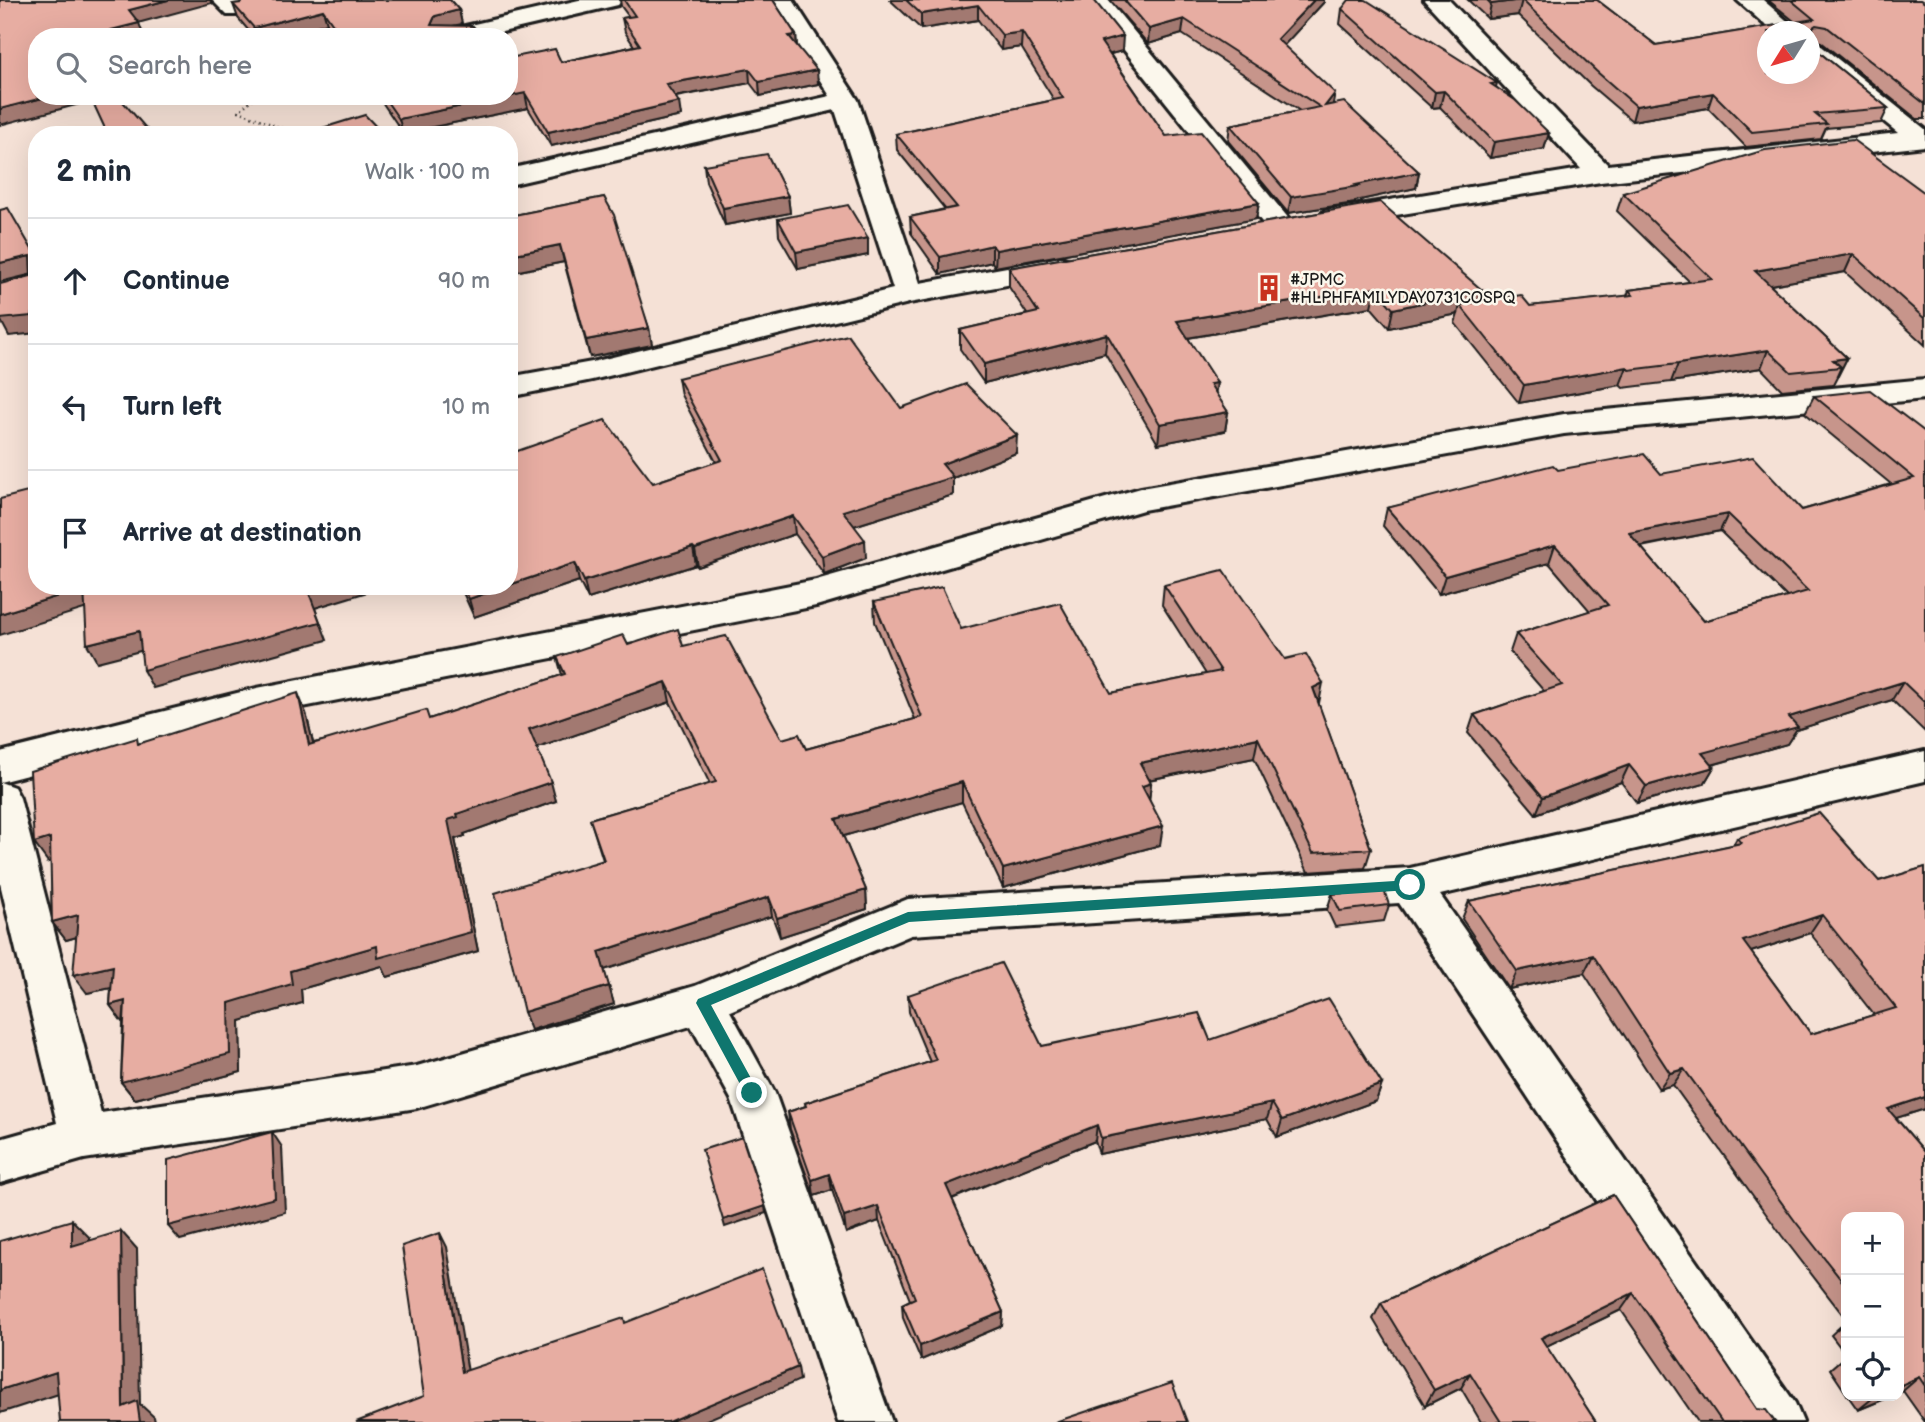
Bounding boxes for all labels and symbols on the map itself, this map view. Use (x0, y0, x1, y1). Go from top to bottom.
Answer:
north arrow (1757, 21, 1820, 84)
place label: #JPMC #HLPHFAMILYDAY0731COSPQ (1290, 271, 1516, 308)
building icon: #JPMC #HLPHFAMILYDAY0731COSPQ (1254, 273, 1284, 303)
route start (1394, 869, 1425, 900)
route end (736, 1077, 767, 1108)

